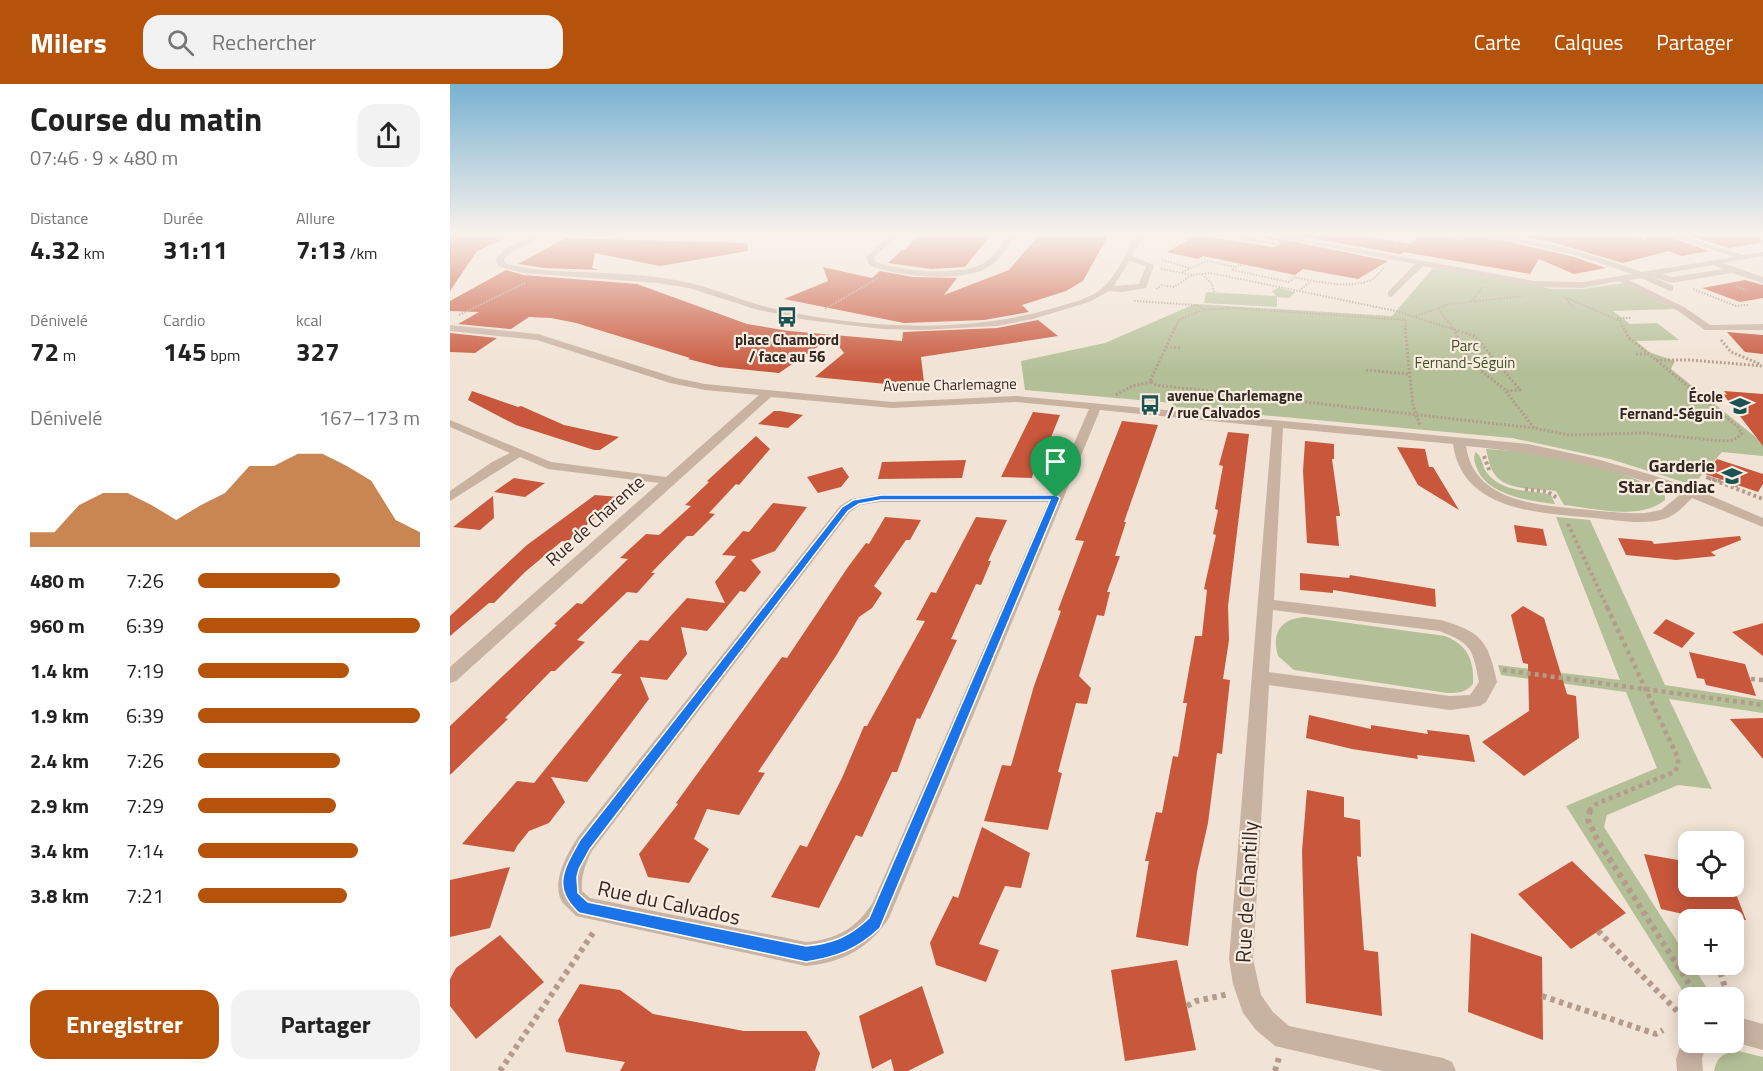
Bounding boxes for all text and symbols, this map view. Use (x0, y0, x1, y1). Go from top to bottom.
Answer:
search box (143, 15, 563, 69)
text: Milers (30, 21, 107, 64)
text: Rechercher (212, 25, 316, 59)
icon: search (164, 26, 197, 59)
text: Carte (1474, 26, 1521, 58)
text: Calques (1554, 26, 1623, 58)
text: Partager (1656, 26, 1733, 58)
text: Course du matin (30, 94, 262, 144)
button: share (357, 104, 420, 167)
text: 07:46 · 9 × 480 m (30, 142, 178, 173)
text: Distance (30, 206, 88, 230)
text: Durée (163, 206, 203, 230)
text: Allure (296, 206, 335, 230)
text: 4.32 (30, 230, 80, 269)
text: 31:11 (163, 230, 228, 269)
text: 7:13 (296, 230, 346, 269)
text: km (80, 241, 105, 265)
text: /km (346, 241, 378, 265)
bus stop icon: place Chambord / face au 56 (775, 305, 799, 329)
text: Dénivelé (30, 308, 88, 332)
text: Cardio (163, 308, 205, 332)
text: kcal (296, 308, 322, 332)
place label: place Chambord / face au 56 (735, 328, 839, 368)
text: 72 (30, 332, 59, 371)
text: 145 (163, 332, 207, 371)
text: 327 (296, 332, 340, 371)
park label: Parc Fernand-Séguin (1415, 334, 1515, 374)
text: m (59, 343, 76, 367)
text: bpm (207, 343, 240, 367)
street label: Avenue Charlemagne (883, 372, 1017, 397)
place label: avenue Charlemagne / rue Calvados (1167, 384, 1303, 424)
place label: École Fernand-Séguin (1619, 385, 1723, 425)
bus stop icon: avenue Charlemagne / rue Calvados (1138, 393, 1162, 417)
school or university icon: École Fernand-Séguin (1728, 394, 1752, 418)
text: Dénivelé (30, 402, 102, 433)
text: 167–173 m (319, 402, 420, 433)
pin (1030, 436, 1081, 498)
icon: arrive (1039, 445, 1072, 478)
place label: Garderie Star Candiac (1618, 452, 1715, 500)
school or university icon: Garderie Star Candiac (1720, 464, 1744, 488)
street label: Rue de Charente (539, 469, 650, 572)
text: 480 m (30, 565, 85, 596)
text: 7:26 (126, 565, 164, 596)
text: 960 m (30, 610, 85, 641)
text: 6:39 (126, 610, 164, 641)
text: 1.4 km (30, 655, 89, 686)
text: 7:19 (126, 655, 164, 686)
text: 1.9 km (30, 700, 89, 731)
text: 6:39 (126, 700, 164, 731)
text: 2.4 km (30, 745, 89, 776)
text: 7:26 (126, 745, 164, 776)
text: 2.9 km (30, 790, 89, 821)
text: 7:29 (126, 790, 164, 821)
street label: Rue de Chantilly (1226, 820, 1266, 964)
map controls (1678, 831, 1744, 1053)
button: locate (1678, 831, 1744, 897)
text: 3.4 km (30, 835, 89, 866)
text: 7:14 (126, 835, 164, 866)
street label: Rue du Calvados (595, 871, 744, 933)
text: 3.8 km (30, 880, 89, 911)
text: 7:21 (126, 880, 164, 911)
button: + (1678, 909, 1744, 975)
button: − (1678, 987, 1744, 1053)
button: Enregistrer (30, 990, 219, 1059)
button: Partager (231, 990, 420, 1059)

